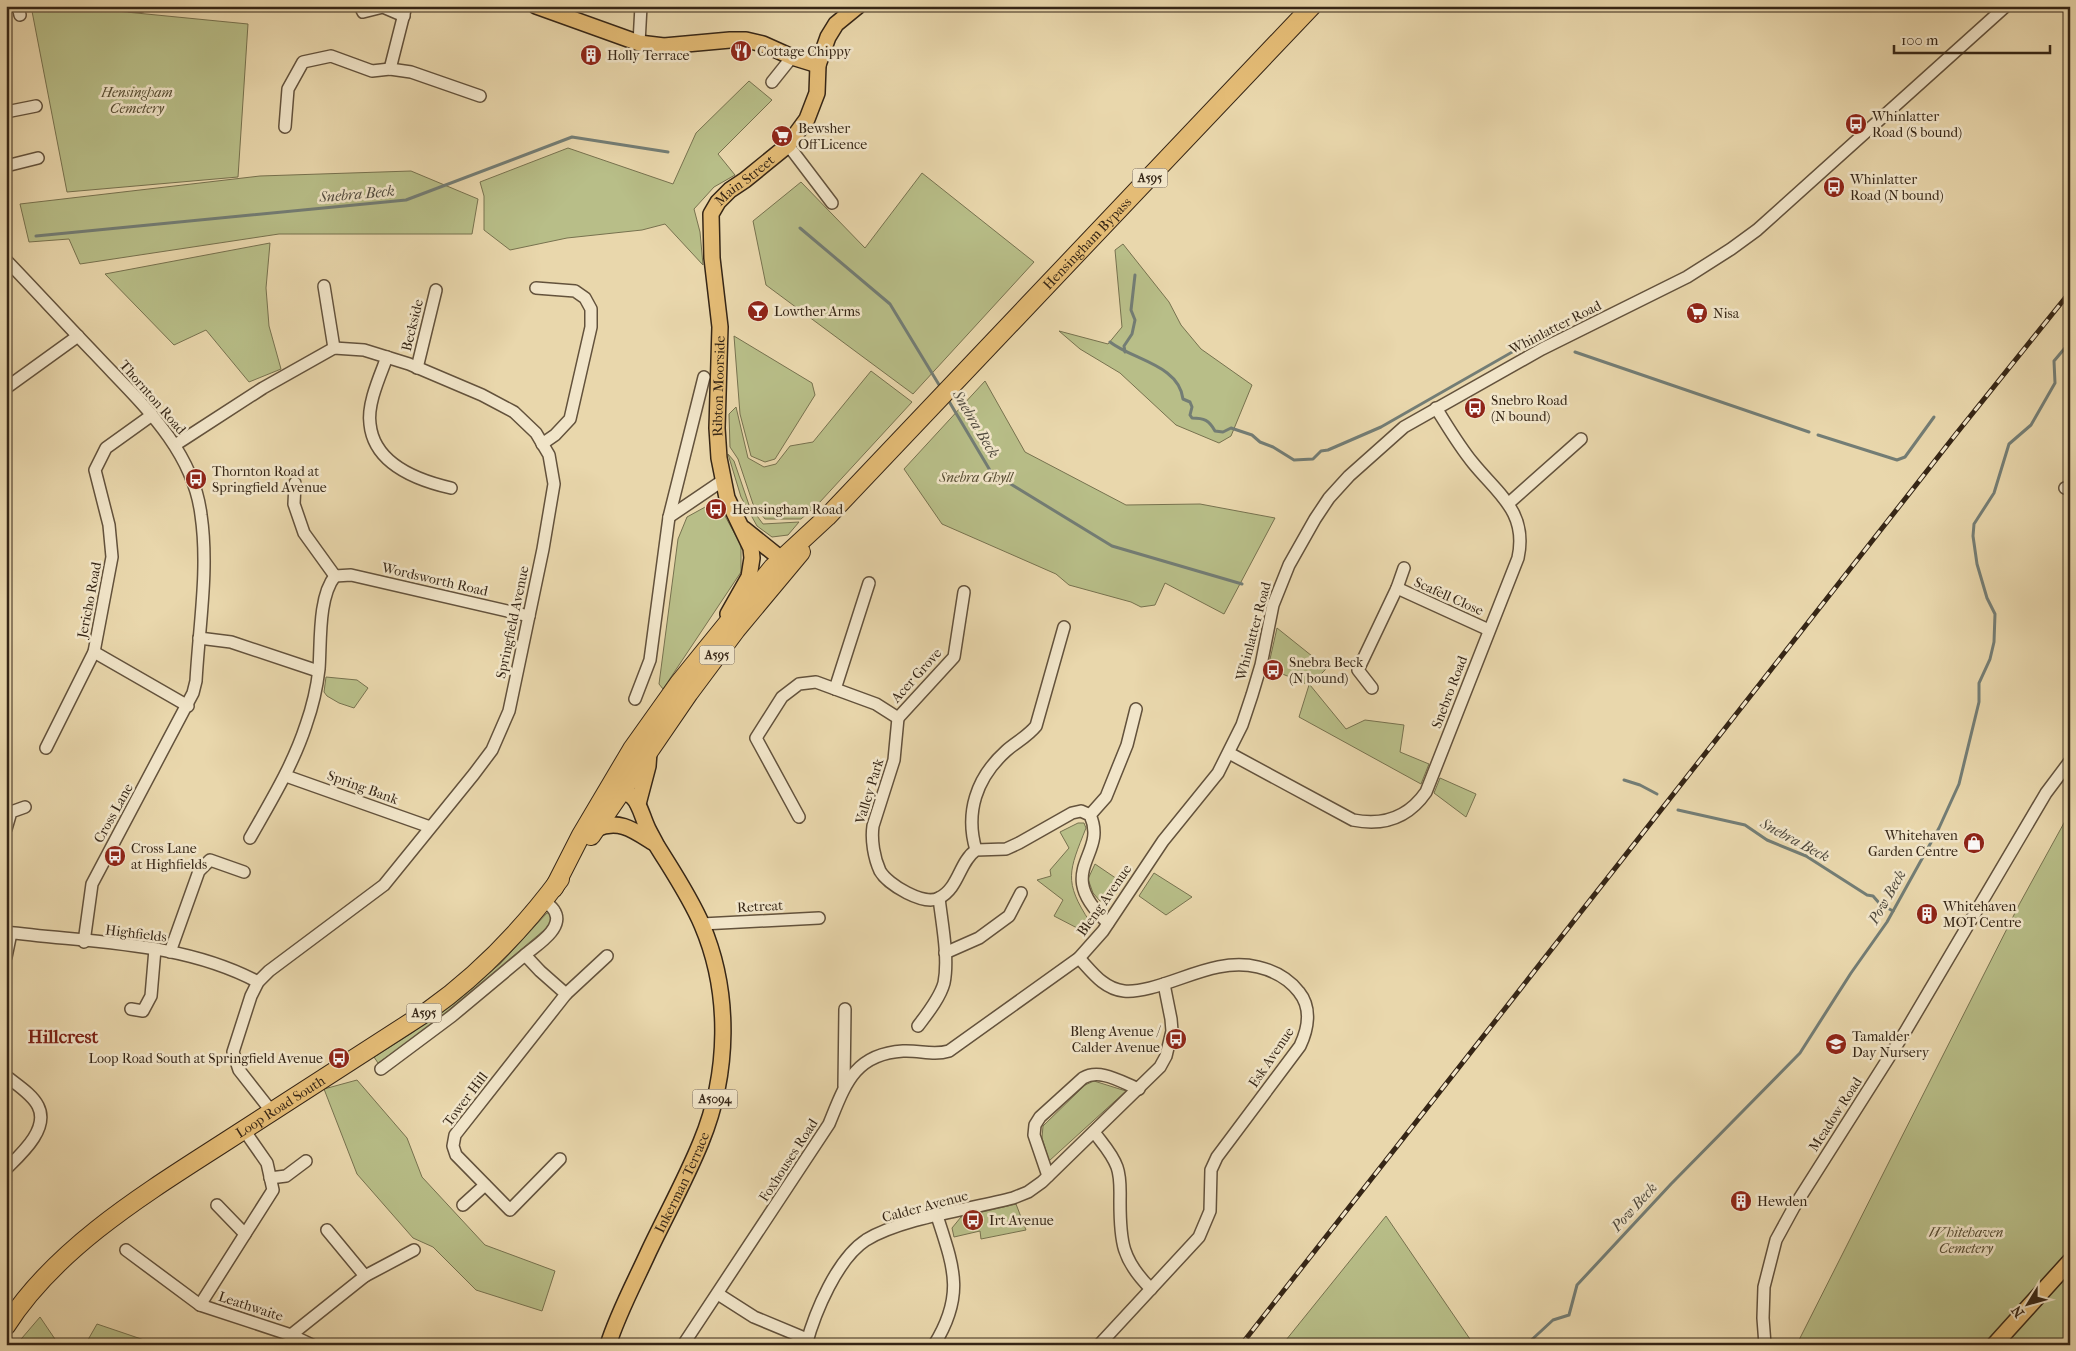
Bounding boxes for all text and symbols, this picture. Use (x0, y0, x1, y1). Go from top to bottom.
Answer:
scale bar (1894, 22, 2050, 54)
text: 100 m (1901, 31, 1939, 49)
restaurant icon: Cottage Chippy (729, 39, 753, 63)
building icon: Holly Terrace (579, 43, 603, 67)
place label: Cottage Chippy (757, 43, 852, 60)
place label: Holly Terrace (607, 47, 690, 64)
park label: Hensingham Cemetery (100, 84, 173, 117)
place label: Whinlatter Road (S bound) (1871, 108, 1962, 141)
bus stop icon: Whinlatter Road (S bound) (1844, 112, 1868, 136)
place label: Bewsher Off Licence (798, 120, 867, 153)
supermarket icon: Bewsher Off Licence (770, 124, 794, 148)
street label: Main Street (711, 152, 778, 209)
road number: A595 (1132, 168, 1168, 188)
place label: Whinlatter Road (N bound) (1849, 171, 1944, 204)
bus stop icon: Whinlatter Road (N bound) (1822, 175, 1846, 199)
water label: Snebra Beck (317, 182, 396, 206)
street label: Hensingham Bypass (1040, 194, 1135, 293)
street label: Beckside (398, 297, 427, 353)
street label: Whinlatter Road (1505, 297, 1605, 358)
bar icon: Lowther Arms (746, 299, 770, 323)
supermarket icon: Nisa (1685, 301, 1709, 325)
place label: Lowther Arms (774, 303, 860, 320)
place label: Nisa (1713, 305, 1740, 322)
street label: Ribton Moorside (709, 335, 729, 437)
street label: Thornton Road (116, 357, 190, 438)
water label: Snebra Beck (948, 386, 1003, 461)
place label: Snebro Road (N bound) (1491, 392, 1568, 425)
bus stop icon: Snebro Road (N bound) (1463, 396, 1487, 420)
place label: Thornton Road at Springfield Avenue (212, 463, 327, 496)
bus stop icon: Thornton Road at Springfield Avenue (184, 467, 208, 491)
park label: Snebra Ghyll (938, 469, 1014, 486)
bus stop icon: Hensingham Road (704, 497, 728, 521)
place label: Hensingham Road (732, 501, 843, 518)
street label: Wordsworth Road (379, 559, 490, 600)
street label: Jericho Road (74, 560, 105, 641)
street label: Springfield Avenue (492, 564, 533, 680)
street label: Scafell Close (1411, 574, 1486, 619)
street label: Whinlatter Road (1232, 580, 1275, 683)
street label: Acer Grove (887, 645, 945, 707)
road number: A595 (700, 646, 734, 664)
street label: Snebro Road (1428, 653, 1471, 731)
place label: Snebra Beck (N bound) (1289, 654, 1364, 687)
bus stop icon: Snebra Beck (N bound) (1261, 658, 1285, 682)
street label: Valley Park (851, 756, 888, 827)
street label: Spring Bank (325, 767, 401, 808)
street label: Cross Lane (90, 780, 137, 846)
water label: Snebra Beck (1756, 814, 1833, 866)
place label: Whitehaven Garden Centre (1868, 827, 1958, 860)
shop icon: Whitehaven Garden Centre (1962, 831, 1986, 855)
place label: Cross Lane at Highfields (131, 840, 207, 873)
bus stop icon: Cross Lane at Highfields (103, 844, 127, 868)
street label: Bleng Avenue (1073, 861, 1135, 939)
water label: Pow Beck (1864, 867, 1910, 928)
street label: Retreat (737, 897, 784, 916)
place label: Whitehaven MOT Centre (1942, 898, 2021, 931)
building icon: Whitehaven MOT Centre (1915, 902, 1939, 926)
street label: Highfields (104, 921, 168, 946)
road number: A595 (406, 1004, 442, 1022)
place label: Bleng Avenue / Calder Avenue (1070, 1023, 1162, 1056)
street label: Esk Avenue (1245, 1024, 1298, 1091)
district label: Hillcrest (28, 1026, 99, 1048)
bus stop icon: Bleng Avenue / Calder Avenue (1164, 1027, 1188, 1051)
place label: Tamalder Day Nursery (1852, 1028, 1930, 1061)
school or university icon: Tamalder Day Nursery (1824, 1032, 1848, 1056)
bus stop icon: Loop Road South at Springfield Avenue (327, 1046, 351, 1070)
place label: Loop Road South at Springfield Avenue (88, 1050, 323, 1067)
street label: Tower Hill (439, 1069, 492, 1130)
street label: Loop Road South (233, 1072, 328, 1142)
street label: Meadow Road (1805, 1074, 1866, 1155)
road number: A5094 (692, 1090, 738, 1108)
street label: Foxhouses Road (755, 1115, 822, 1205)
street label: Inkerman Terrace (651, 1129, 713, 1236)
water label: Pow Beck (1607, 1179, 1661, 1236)
street label: Calder Avenue (880, 1187, 970, 1226)
building icon: Hewden (1729, 1189, 1753, 1213)
place label: Hewden (1757, 1193, 1807, 1210)
bus stop icon: Irt Avenue (961, 1208, 985, 1232)
place label: Irt Avenue (989, 1212, 1054, 1229)
park label: Whitehaven Cemetery (1929, 1224, 2003, 1257)
north arrow (2004, 1278, 2054, 1328)
street label: Leathwaite (216, 1288, 285, 1325)
text: N (2008, 1302, 2028, 1321)

